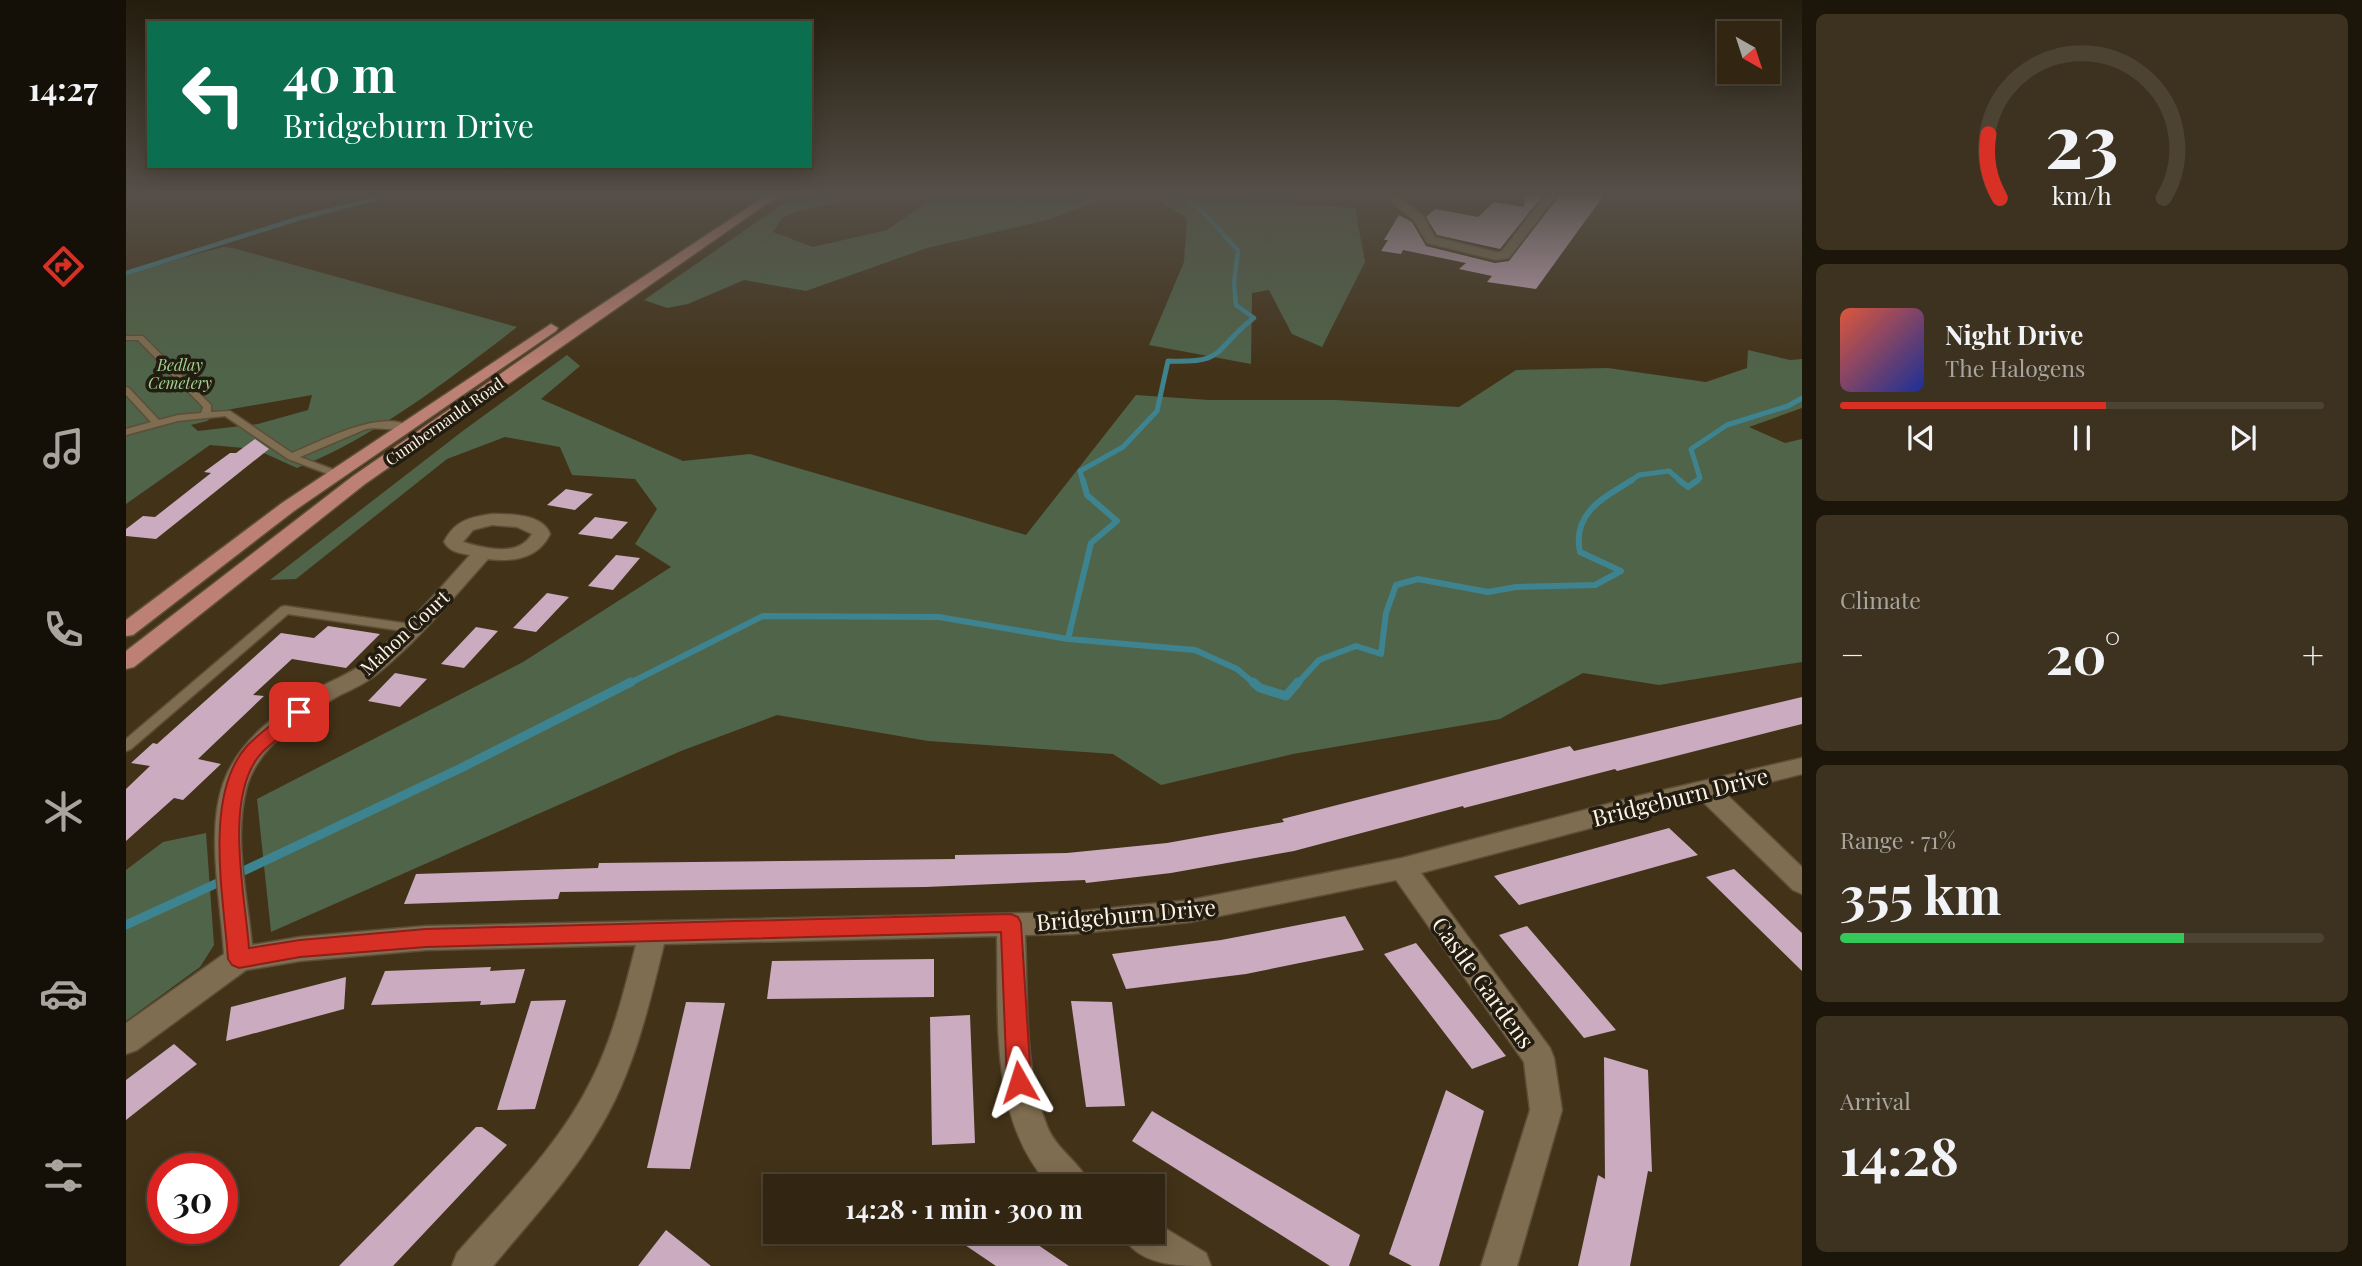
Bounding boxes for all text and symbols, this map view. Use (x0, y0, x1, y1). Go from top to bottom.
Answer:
north arrow (1717, 21, 1780, 84)
map controls (1717, 21, 1780, 84)
text: 40 m (283, 40, 396, 105)
icon: left (168, 49, 259, 140)
text: 14:27 (28, 66, 98, 109)
text: 23 (2045, 90, 2119, 187)
text: Bridgeburn Drive (283, 103, 534, 146)
text: km/h (2052, 178, 2112, 211)
icon: directions (39, 242, 88, 291)
text: Night Drive (1945, 317, 2083, 352)
text: The Halogens (1945, 352, 2085, 383)
park label: Bedlay Cemetery (148, 354, 212, 393)
street label: Cumbernauld Road (381, 372, 507, 470)
icon: previous (1902, 419, 1940, 457)
icon: pause (2063, 419, 2101, 457)
icon: next (2224, 419, 2262, 457)
icon: music (39, 424, 88, 473)
street label: Mahon Court (354, 584, 454, 680)
text: Climate (1840, 584, 1921, 615)
icon: phone (39, 605, 88, 654)
text: 20° (2046, 619, 2121, 688)
text: − (1840, 628, 1865, 679)
text: + (2302, 628, 2324, 679)
pin (269, 682, 329, 742)
icon: arrive (280, 693, 318, 731)
street label: Bridgeburn Drive (1589, 759, 1771, 833)
icon: climate (39, 787, 88, 836)
text: Range · 71% (1840, 824, 1956, 855)
text: 355 km (1840, 859, 2001, 928)
street label: Bridgeburn Drive (1035, 891, 1217, 937)
street label: Castle Gardens (1426, 910, 1542, 1054)
icon: car (39, 969, 88, 1018)
position arrow (982, 1045, 1056, 1119)
text: Arrival (1840, 1085, 1911, 1116)
text: 14:28 (1840, 1120, 1959, 1189)
icon: filters (39, 1151, 88, 1200)
speed limit sign: 30 (147, 1153, 238, 1244)
text: 14:28 · 1 min · 300 m (845, 1191, 1083, 1226)

